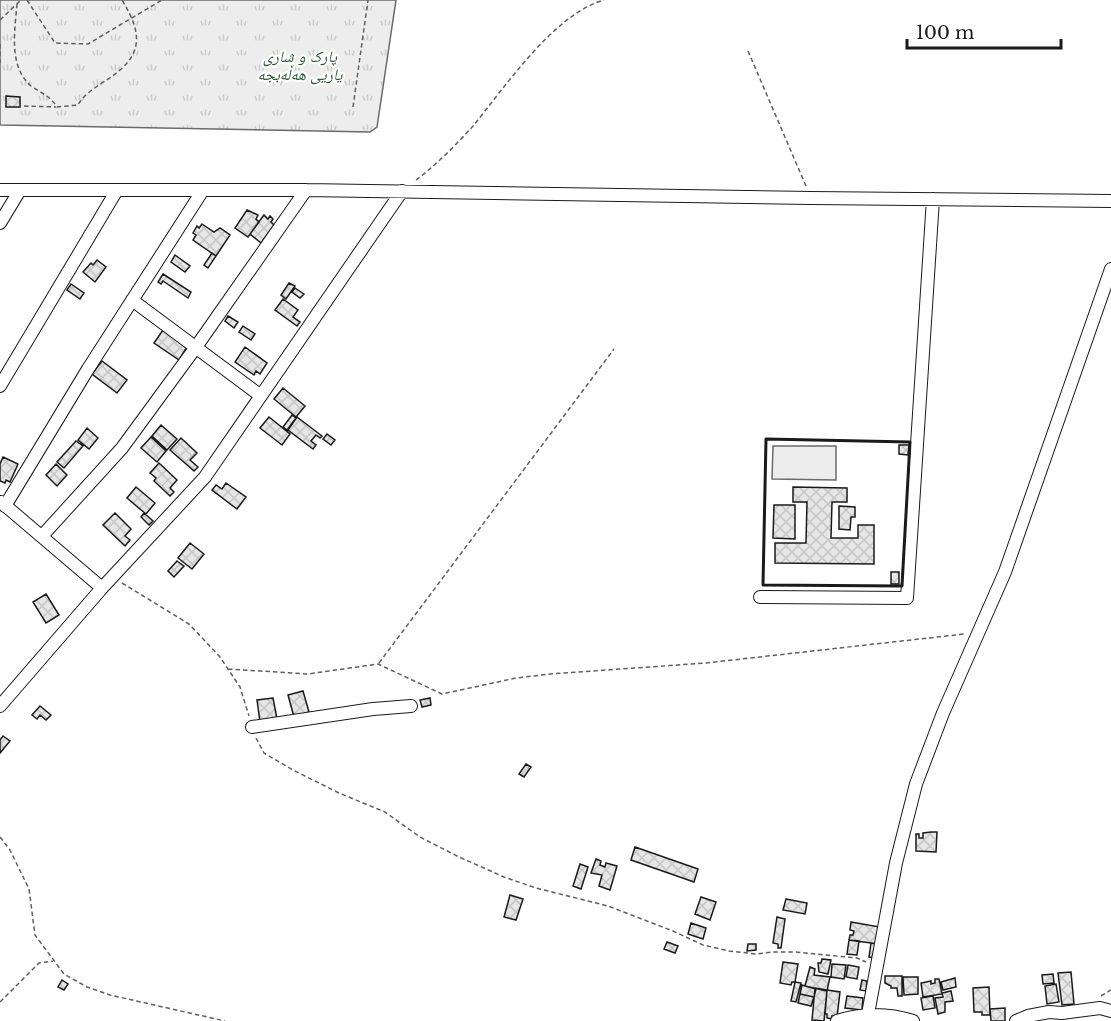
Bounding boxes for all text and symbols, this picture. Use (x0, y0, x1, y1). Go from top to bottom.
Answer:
scale bar (907, 12, 1062, 50)
text: 100 m (916, 22, 974, 44)
park label: پارک و شاری یاریی ھەڵەبجە (258, 46, 343, 85)

